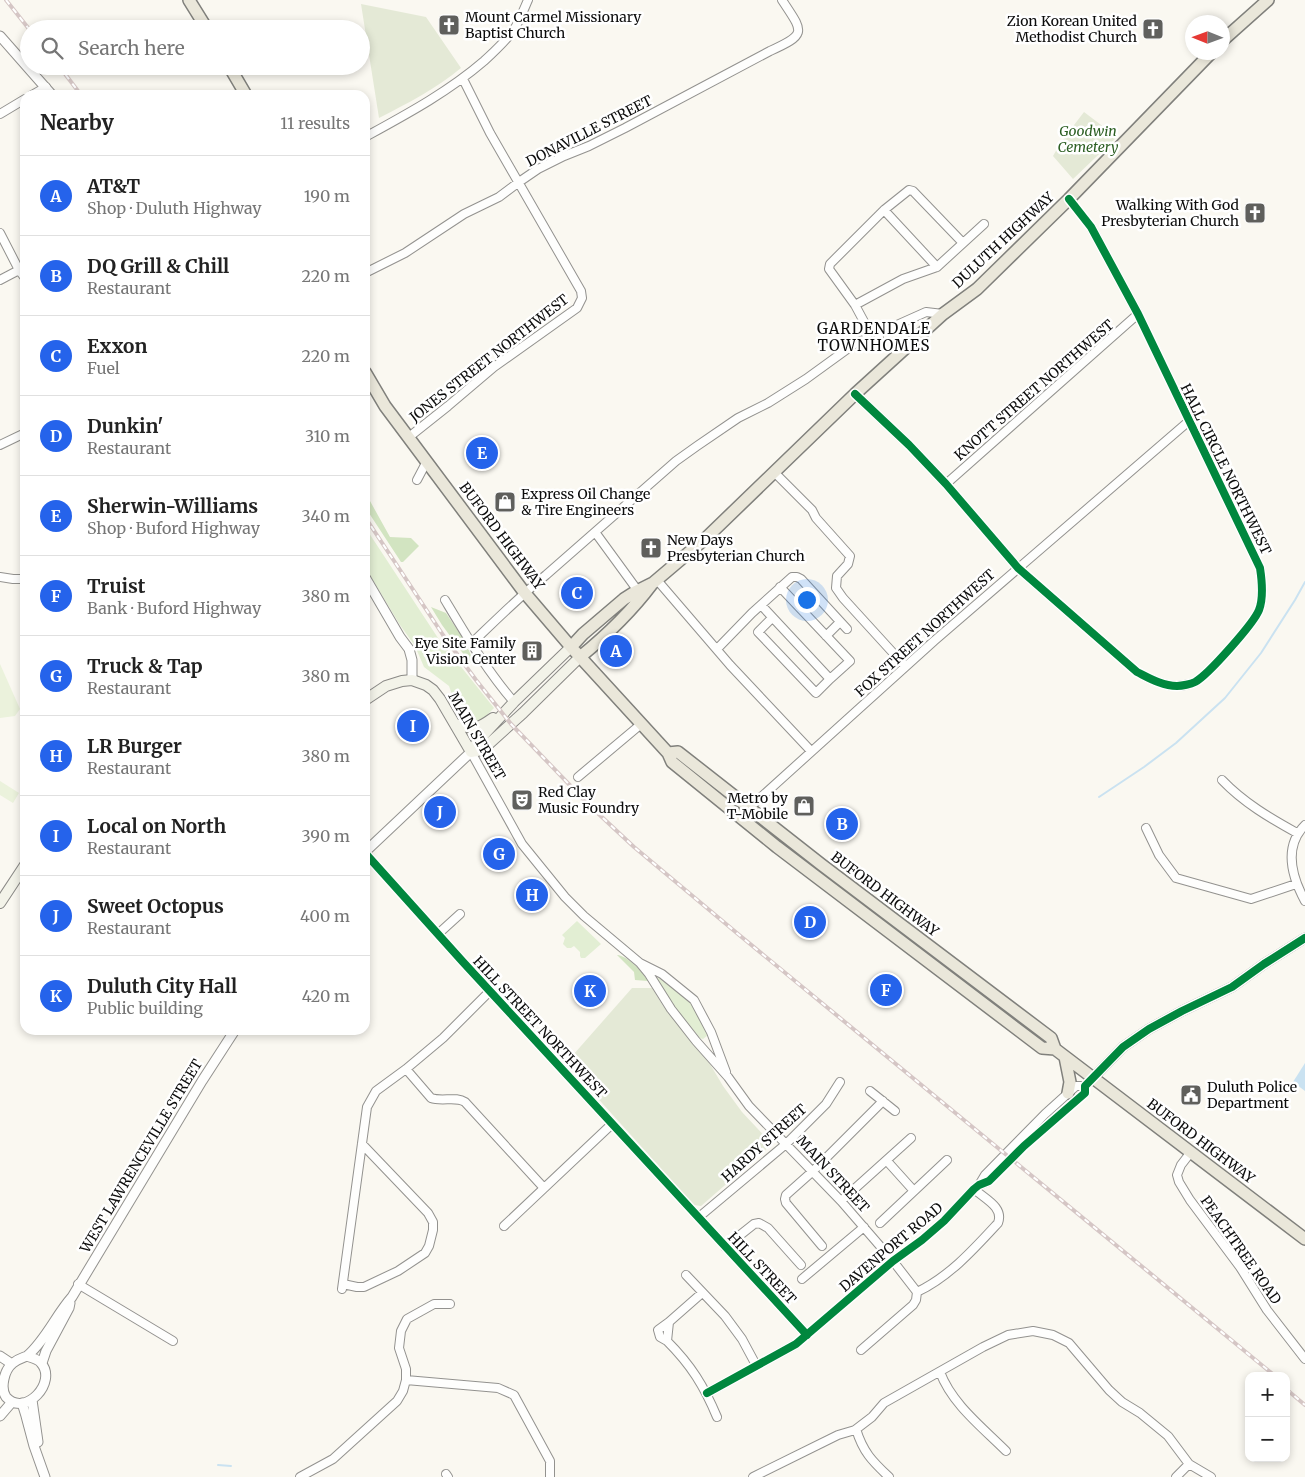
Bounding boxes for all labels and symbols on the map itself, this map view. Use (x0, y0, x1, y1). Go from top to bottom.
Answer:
place label: Mount Carmel Missionary Baptist Church (465, 8, 642, 42)
place label: Zion Korean United Methodist Church (1007, 12, 1138, 46)
church icon: Mount Carmel Missionary Baptist Church (437, 13, 461, 37)
north arrow (1185, 15, 1230, 60)
church icon: Zion Korean United Methodist Church (1141, 17, 1165, 41)
street label: DONAVILLE STREET (523, 91, 655, 171)
park label: Goodwin Cemetery (1057, 122, 1119, 156)
street label: DULUTH HIGHWAY (948, 187, 1058, 292)
place label: Walking With God Presbyterian Church (1101, 196, 1240, 230)
church icon: Walking With God Presbyterian Church (1243, 201, 1267, 225)
street label: JONES STREET NORTHWEST (405, 290, 572, 426)
street label: KNOTT STREET NORTHWEST (951, 316, 1118, 464)
district label: GARDENDALE TOWNHOMES (817, 319, 931, 355)
street label: HALL CIRCLE NORTHWEST (1177, 381, 1275, 558)
pin: E (466, 434, 498, 472)
street label: BUFORD HIGHWAY (456, 479, 549, 594)
place label: Express Oil Change & Tire Engineers (521, 485, 650, 519)
shop icon: Express Oil Change & Tire Engineers (493, 490, 517, 514)
place label: New Days Presbyterian Church (667, 531, 805, 565)
church icon: New Days Presbyterian Church (639, 536, 663, 560)
street label: FOX STREET NORTHWEST (851, 565, 999, 701)
pin: C (561, 574, 593, 612)
your location (794, 587, 820, 613)
pin: A (600, 632, 632, 670)
place label: Eye Site Family Vision Center (414, 634, 517, 668)
building icon: Eye Site Family Vision Center (520, 639, 544, 663)
street label: MAIN STREET (445, 689, 510, 783)
pin: I (397, 707, 429, 745)
place label: Red Clay Music Foundry (538, 783, 640, 817)
theatre icon: Red Clay Music Foundry (510, 788, 534, 812)
place label: Metro by T-Mobile (727, 789, 789, 823)
pin: J (424, 793, 456, 831)
shop icon: Metro by T-Mobile (792, 794, 816, 818)
pin: B (826, 805, 858, 843)
pin: G (483, 835, 515, 873)
street label: BUFORD HIGHWAY (828, 848, 943, 941)
pin: H (516, 876, 548, 914)
pin: D (794, 903, 826, 941)
street label: HILL STREET NORTHWEST (469, 952, 611, 1102)
pin: F (870, 971, 902, 1009)
pin: K (574, 972, 606, 1010)
street label: WEST LAWRENCEVILLE STREET (75, 1056, 206, 1257)
place label: Duluth Police Department (1207, 1078, 1297, 1112)
public building icon: Duluth Police Department (1179, 1083, 1203, 1107)
street label: BUFORD HIGHWAY (1144, 1095, 1259, 1188)
street label: HARDY STREET (718, 1100, 811, 1186)
street label: MAIN STREET (793, 1132, 873, 1216)
street label: PEACHTREE ROAD (1197, 1192, 1285, 1308)
street label: DAVENPORT ROAD (836, 1198, 947, 1295)
street label: HILL STREET (724, 1228, 800, 1308)

